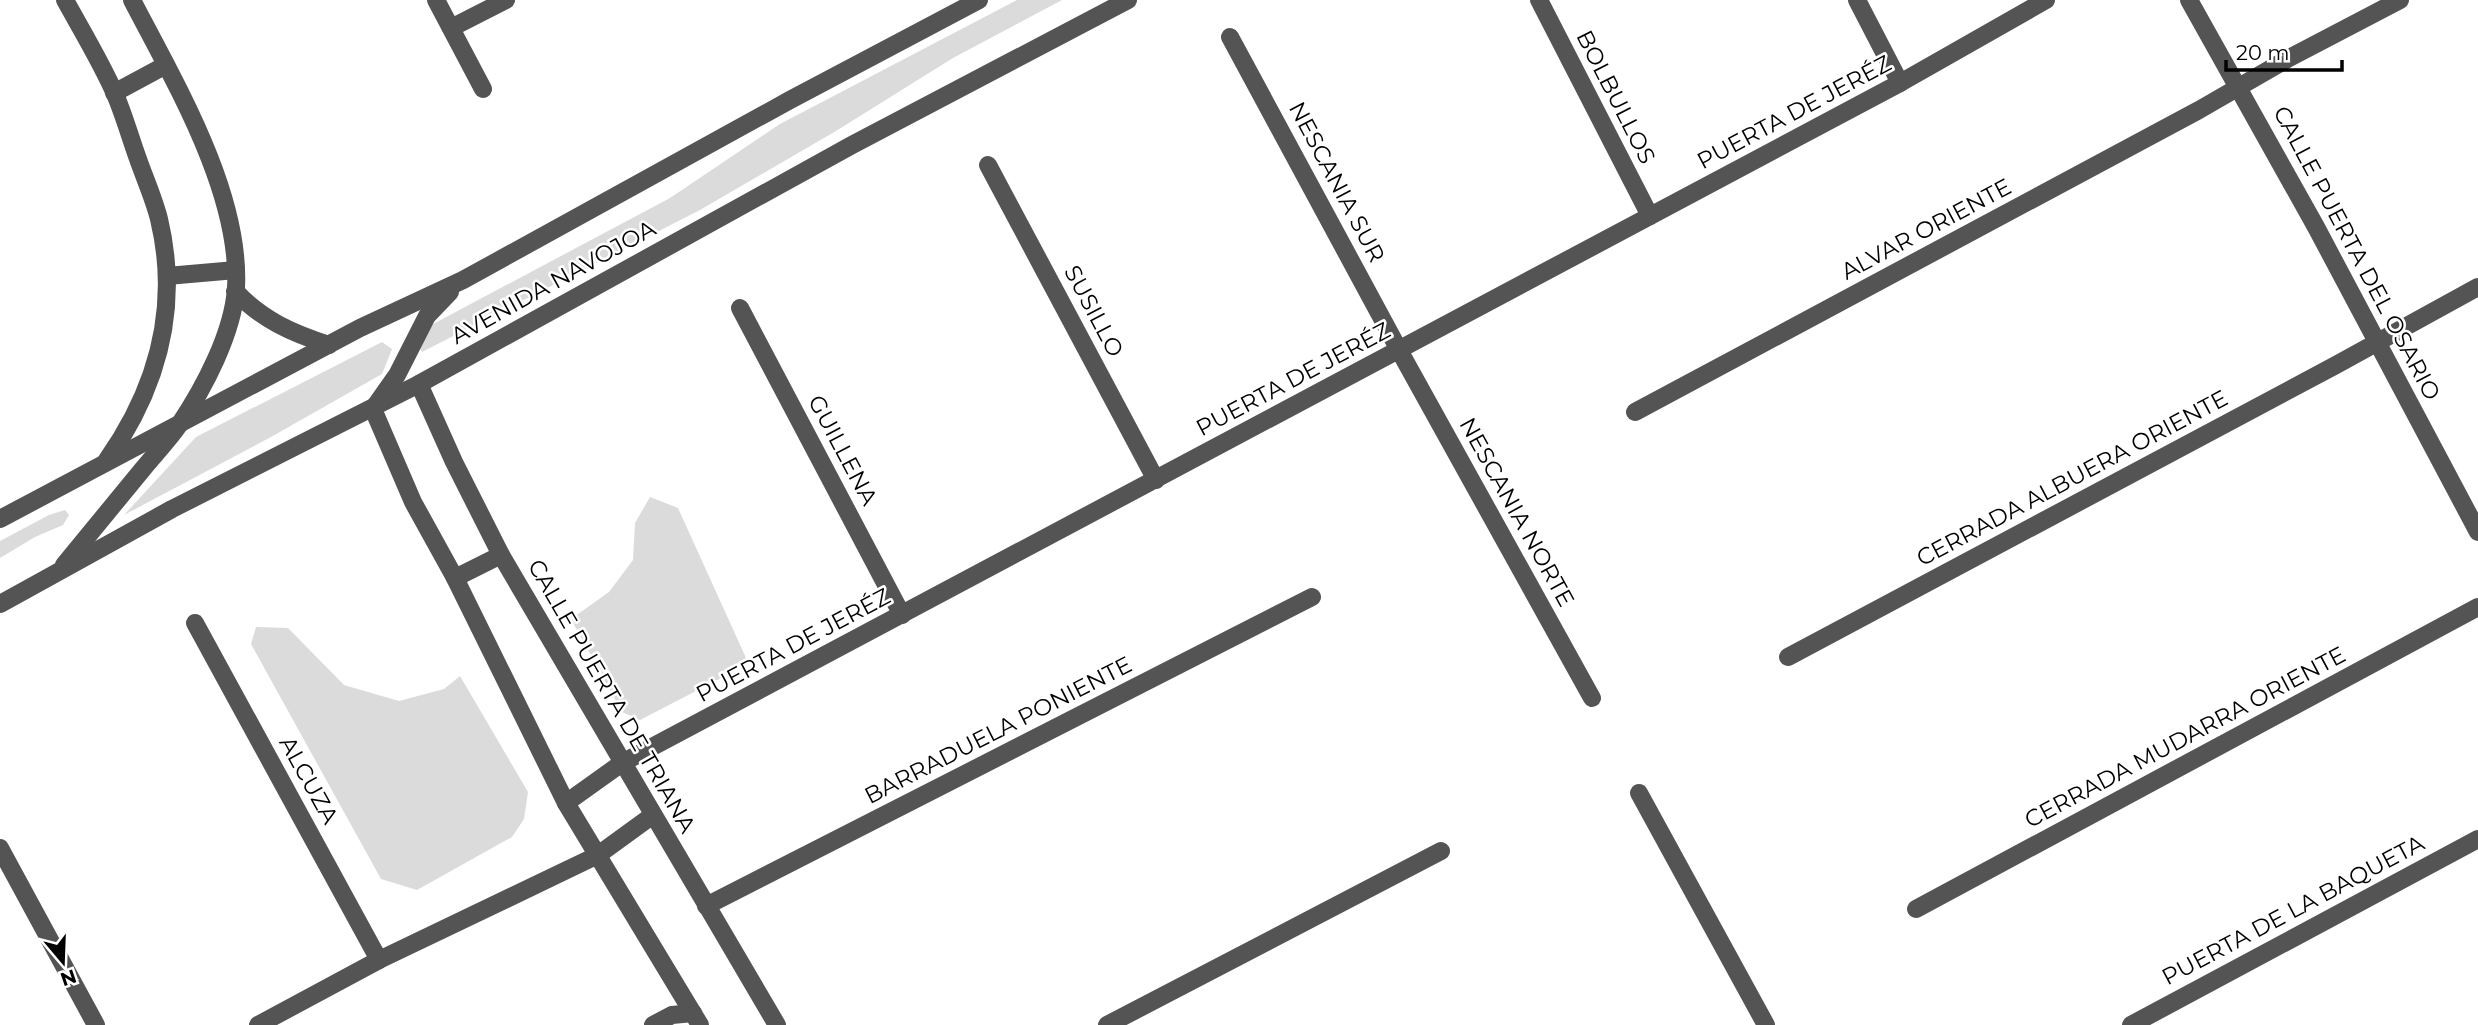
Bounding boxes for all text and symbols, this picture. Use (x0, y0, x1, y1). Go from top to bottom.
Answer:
street label: BOLBULLOS (1570, 26, 1662, 168)
scale bar (2226, 28, 2342, 72)
text: 20 m (2236, 40, 2290, 65)
street label: PUERTA DE JERÉZ (1692, 49, 1896, 175)
street label: NESCANIA SUR (1283, 97, 1391, 267)
street label: CALLE PUERTA DEL OSARIO (2267, 101, 2447, 405)
street label: ALVAR ORIENTE (1836, 172, 2016, 286)
street label: AVENIDA NAVOJOA (446, 214, 661, 350)
street label: SUSILLO (1058, 260, 1130, 362)
street label: PUERTA DE JERÉZ (1191, 316, 1395, 442)
street label: CERRADA ALBUERA ORIENTE (1912, 384, 2232, 572)
street label: GUILLENA (802, 390, 884, 510)
street label: NESCANIA NORTE (1453, 413, 1581, 611)
street label: CALLE PUERTA DE TRIANA (522, 554, 702, 838)
street label: PUERTA DE JERÉZ (691, 582, 895, 708)
street label: CERRADA MUDARRA ORIENTE (2020, 640, 2350, 834)
street label: BARRADUELA PONIENTE (860, 650, 1136, 810)
street label: ALCUZA (274, 731, 345, 829)
street label: PUERTA DE LA BAQUETA (2157, 829, 2429, 991)
north arrow (28, 927, 98, 997)
text: N (57, 964, 79, 991)

